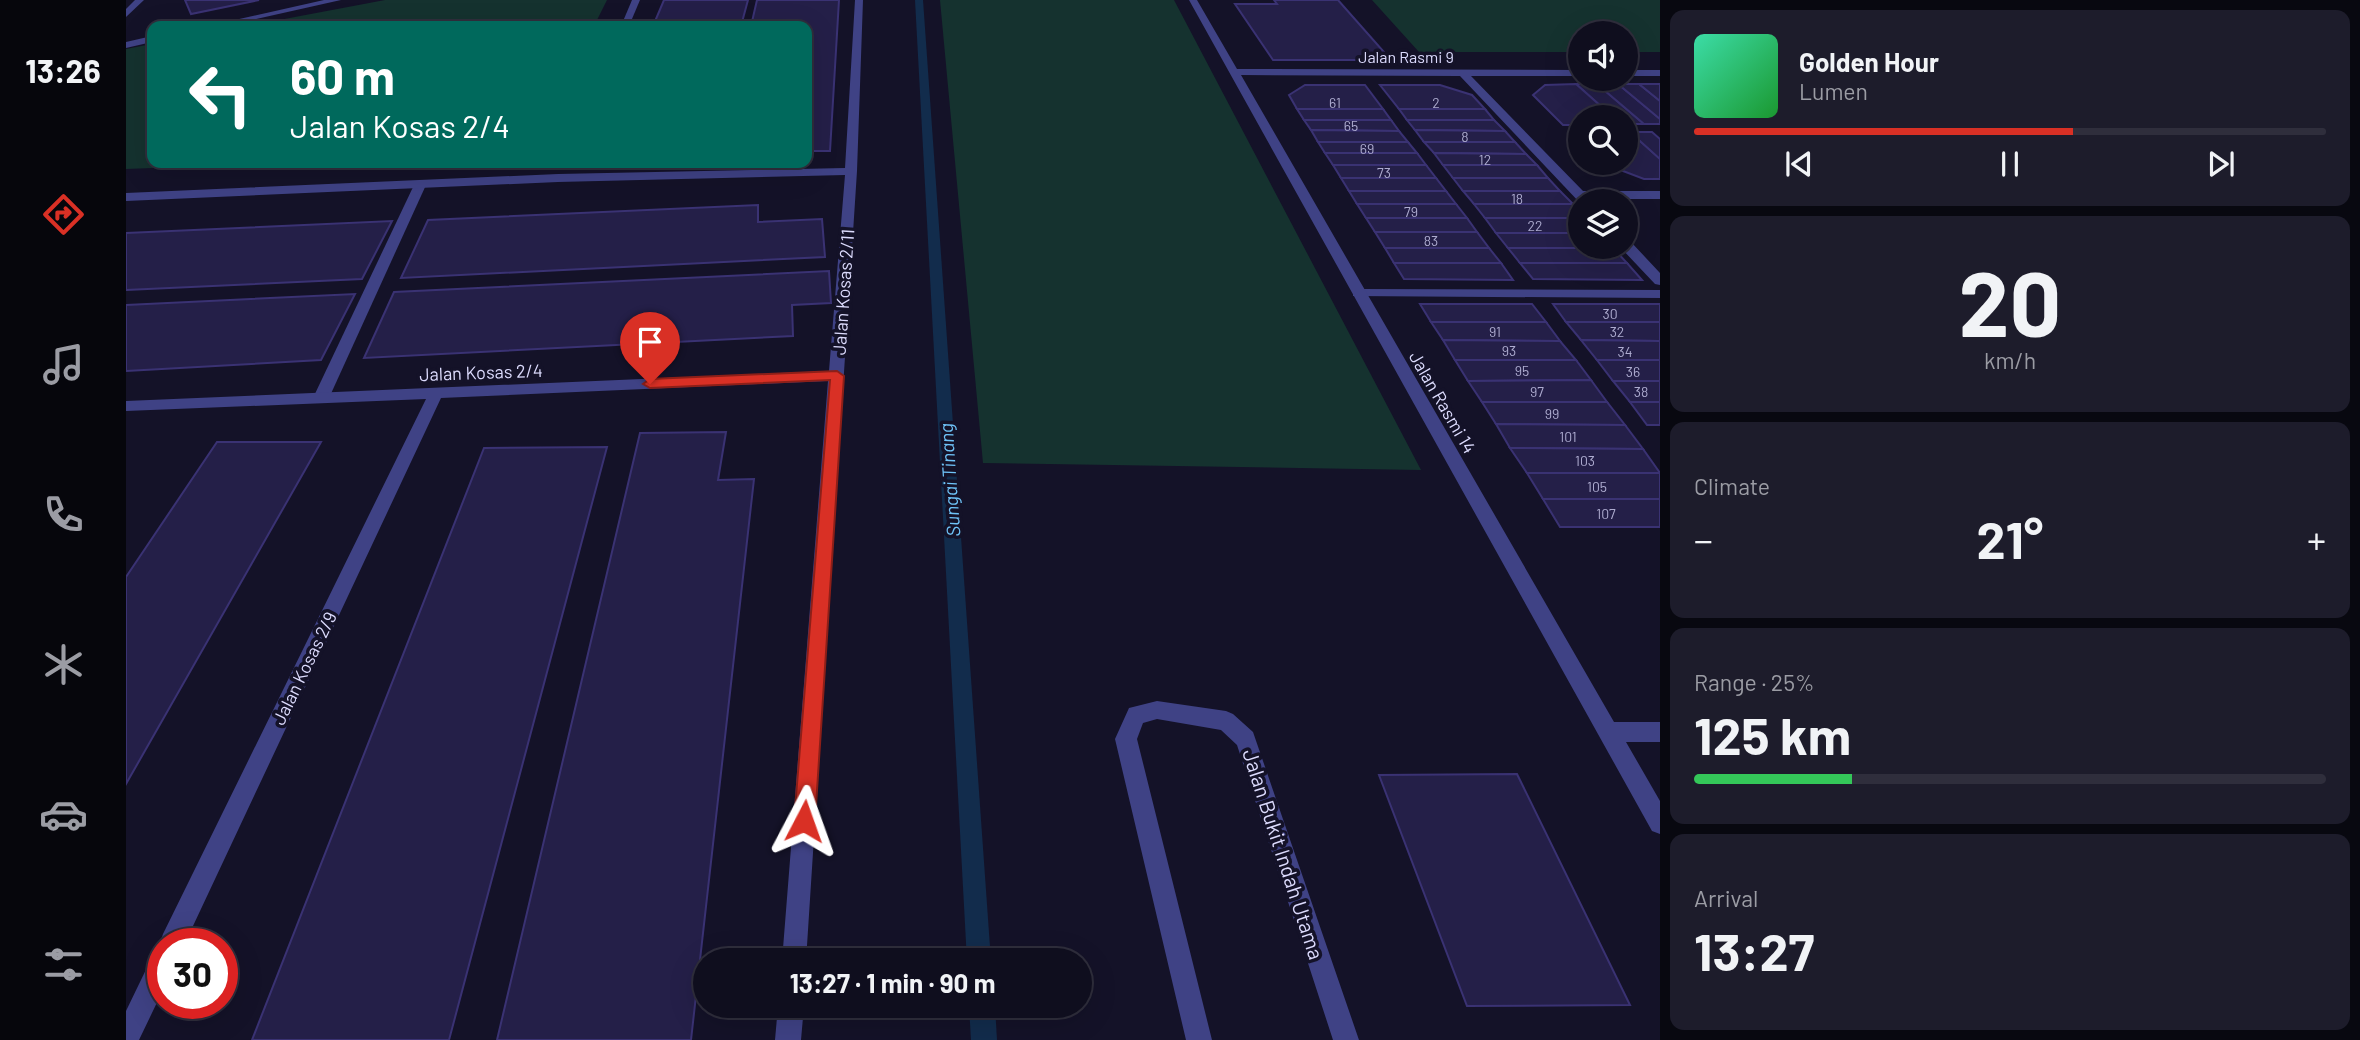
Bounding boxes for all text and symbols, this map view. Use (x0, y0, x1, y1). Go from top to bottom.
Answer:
map controls (1568, 21, 1638, 259)
button: sound (1568, 21, 1638, 91)
text: 60 m (290, 46, 395, 105)
text: Golden Hour (1799, 46, 1939, 77)
street label: Jalan Rasmi 9 (1358, 47, 1454, 66)
icon: left (175, 49, 266, 140)
text: 13:26 (25, 51, 101, 89)
text: Lumen (1799, 77, 1868, 105)
house number: 61 (1329, 94, 1341, 111)
house number: 2 (1432, 94, 1440, 111)
button: search (1568, 105, 1638, 175)
text: Jalan Kosas 2/4 (290, 106, 510, 144)
house number: 65 (1344, 117, 1358, 134)
house number: 8 (1461, 128, 1469, 145)
house number: 69 (1360, 140, 1374, 157)
icon: previous (1780, 145, 1818, 183)
icon: pause (1991, 145, 2029, 183)
icon: next (2202, 145, 2240, 183)
house number: 12 (1479, 151, 1491, 168)
house number: 73 (1377, 164, 1391, 181)
button: layers (1568, 189, 1638, 259)
icon: directions (39, 190, 88, 239)
house number: 18 (1511, 190, 1523, 207)
house number: 79 (1404, 203, 1418, 220)
house number: 22 (1527, 217, 1543, 234)
street label: Jalan Kosas 2/11 (828, 228, 858, 356)
house number: 83 (1424, 232, 1438, 249)
text: 20 (1959, 246, 2061, 355)
house number: 30 (1602, 305, 1618, 322)
pin (620, 312, 680, 384)
icon: arrive (631, 323, 669, 361)
house number: 91 (1489, 323, 1501, 340)
house number: 32 (1610, 323, 1624, 340)
icon: music (39, 340, 88, 389)
house number: 93 (1502, 342, 1516, 359)
house number: 34 (1618, 343, 1632, 360)
text: km/h (1984, 346, 2036, 374)
street label: Jalan Rasmi 14 (1405, 347, 1481, 457)
street label: Jalan Kosas 2/4 (419, 359, 543, 385)
house number: 95 (1515, 362, 1529, 379)
house number: 36 (1626, 363, 1640, 380)
house number: 97 (1530, 383, 1544, 400)
house number: 38 (1634, 383, 1648, 400)
house number: 99 (1545, 405, 1559, 422)
water label: Sungai Tinang (934, 422, 964, 537)
house number: 101 (1559, 428, 1577, 445)
house number: 103 (1575, 452, 1595, 469)
text: Climate (1694, 472, 1770, 500)
house number: 105 (1587, 478, 1607, 495)
icon: phone (39, 490, 88, 539)
house number: 107 (1596, 505, 1616, 522)
text: 21° (1977, 507, 2043, 569)
text: − (1694, 516, 1713, 562)
text: + (2307, 516, 2326, 562)
street label: Jalan Kosas 2/9 (267, 608, 341, 728)
icon: climate (39, 640, 88, 689)
text: Range · 25% (1694, 668, 1814, 696)
text: 125 km (1694, 703, 1851, 765)
street label: Jalan Bukit Indah Utama (1238, 745, 1330, 963)
position arrow (767, 784, 841, 858)
icon: car (39, 790, 88, 839)
text: Arrival (1694, 884, 1758, 912)
text: 13:27 (1694, 919, 1814, 981)
speed limit sign: 30 (147, 928, 238, 1019)
icon: filters (39, 940, 88, 989)
text: 13:27 · 1 min · 90 m (790, 967, 995, 998)

